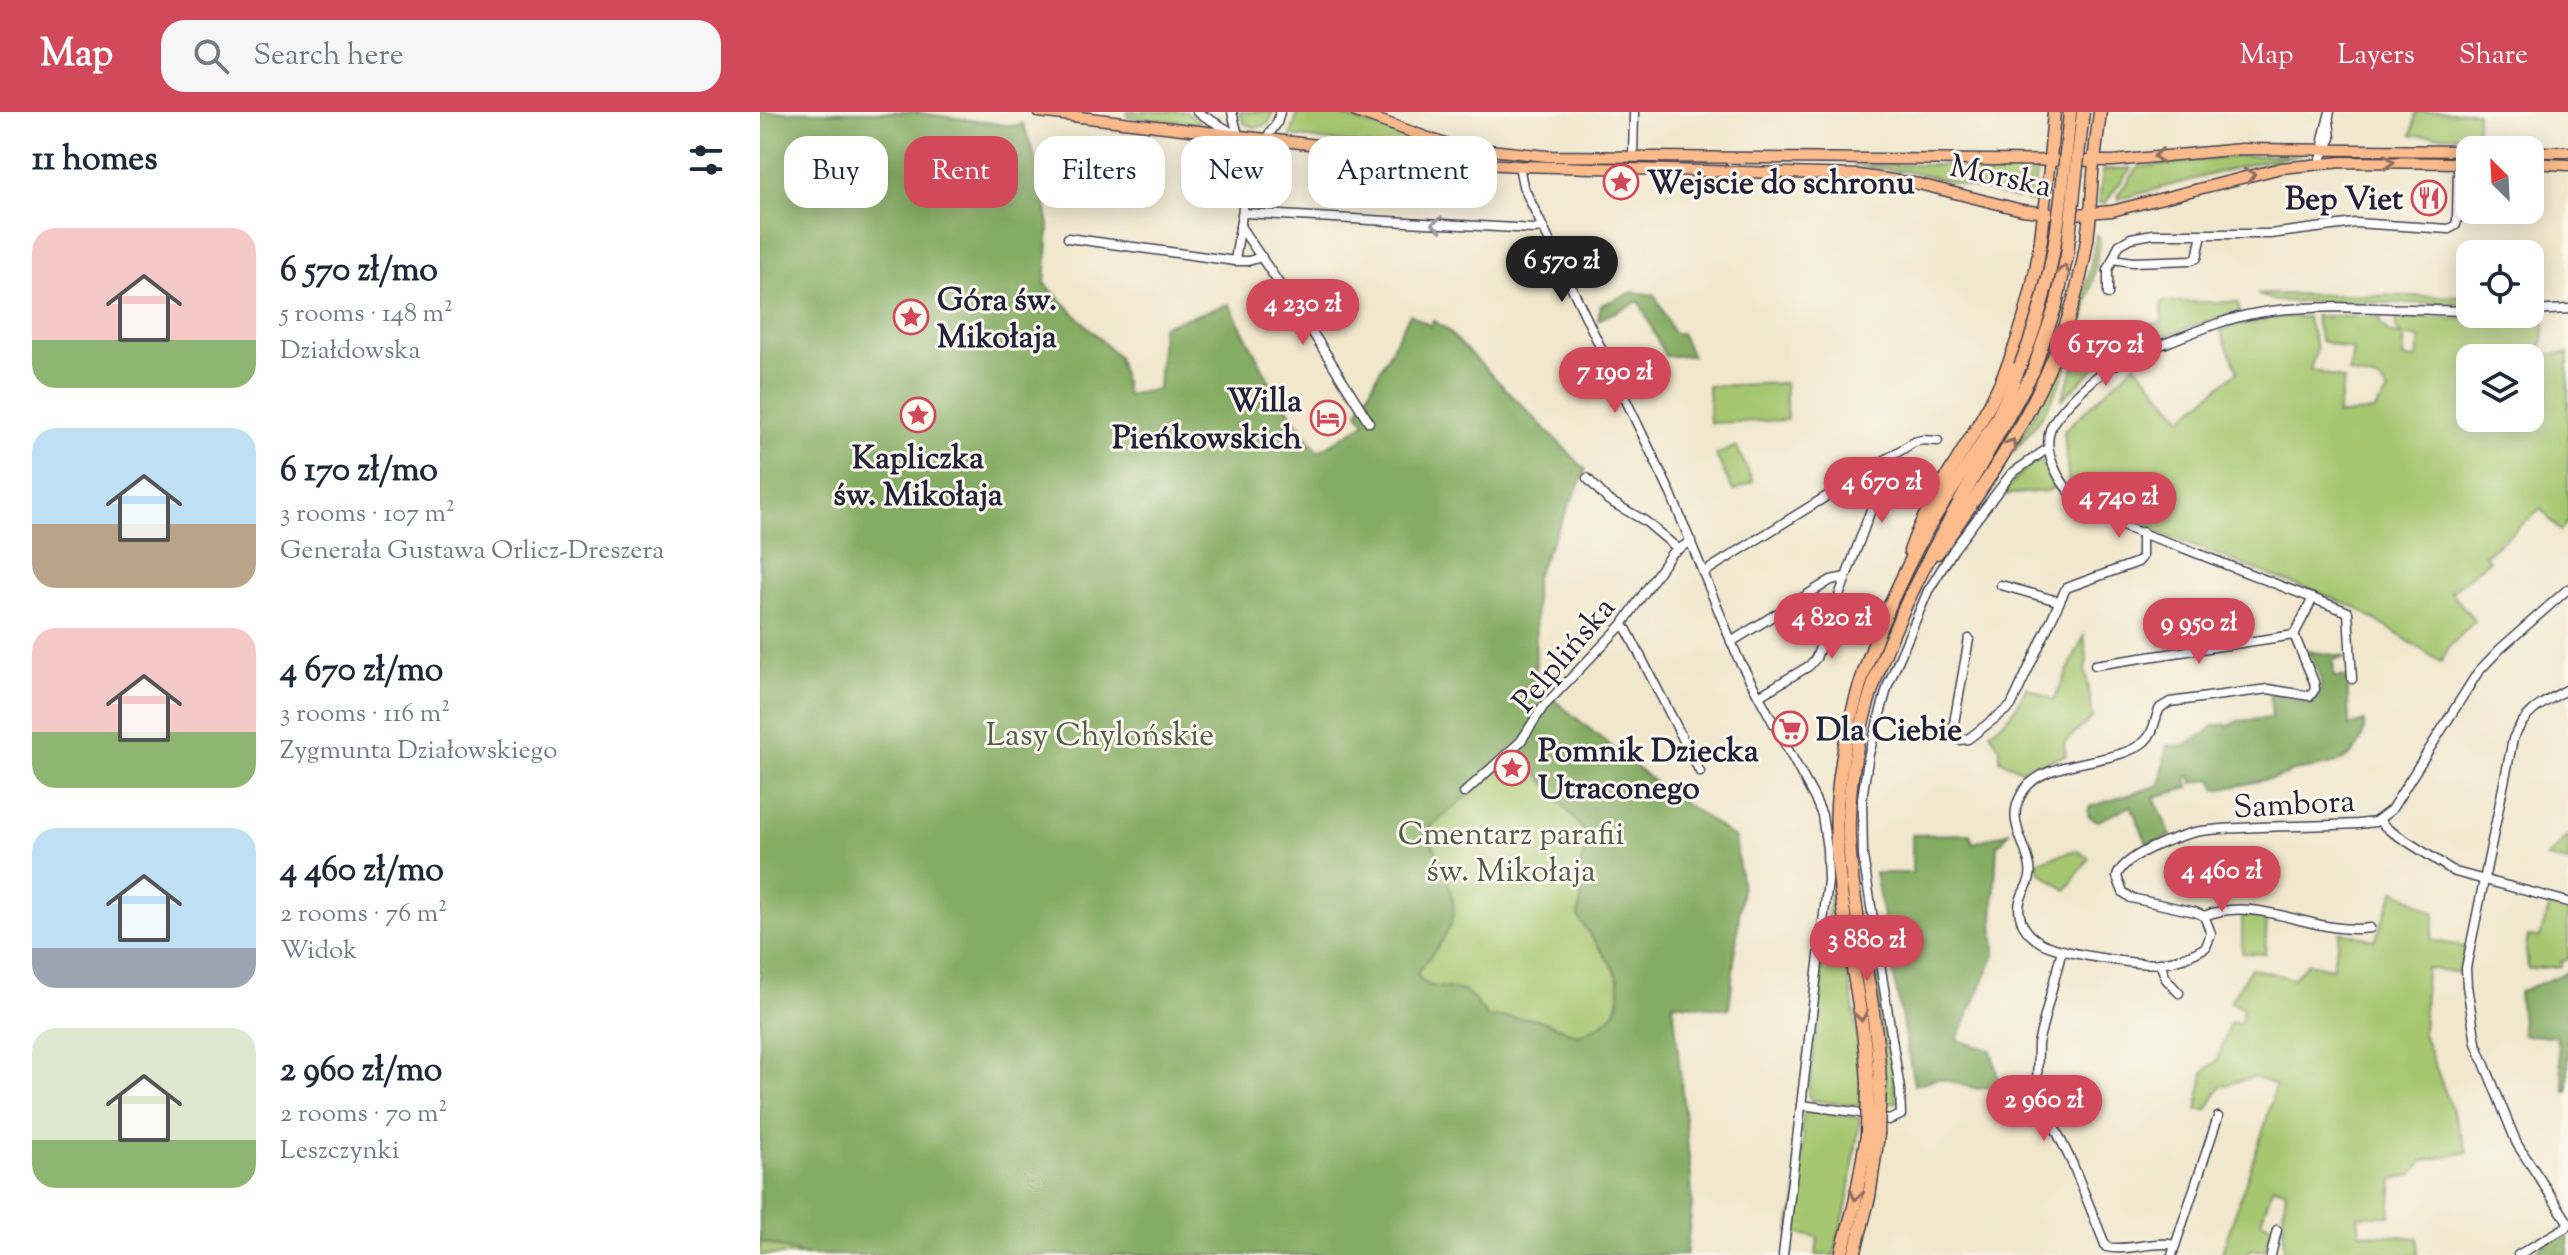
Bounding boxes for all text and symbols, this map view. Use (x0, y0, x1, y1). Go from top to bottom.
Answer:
search box (161, 20, 721, 92)
text: Map (40, 29, 113, 83)
icon: search (189, 34, 233, 78)
text: Search here (253, 35, 404, 78)
text: Map (2240, 36, 2293, 76)
text: Layers (2337, 36, 2415, 76)
text: Share (2459, 36, 2528, 76)
text: 11 homes (32, 136, 158, 185)
chip: Buy (784, 136, 888, 208)
chip: Rent (904, 136, 1018, 208)
chip: Filters (1034, 136, 1165, 208)
chip: New (1181, 136, 1292, 208)
chip: Apartment (1308, 136, 1497, 208)
north arrow (2456, 136, 2544, 224)
map controls (2456, 136, 2544, 432)
icon: filters (684, 138, 728, 182)
street label: Morska (1945, 145, 2056, 211)
one-way arrow (2152, 148, 2165, 165)
one-way arrow (2383, 153, 2396, 171)
place label: Wejscie do schronu (1647, 162, 1915, 208)
place icon: Wejscie do schronu (1602, 163, 1640, 201)
one-way arrow (2242, 167, 2256, 184)
place label: Bep Viet (2285, 178, 2403, 224)
restaurant icon: Bep Viet (2410, 179, 2448, 217)
one-way arrow (1430, 216, 1443, 233)
pin: 6 570 zł (1479, 236, 1645, 304)
button: locate (2456, 240, 2544, 328)
text: 6 570 zł (1524, 243, 1600, 280)
text: 6 570 zł/mo (280, 247, 438, 296)
icon: home (96, 260, 192, 356)
one-way arrow (2055, 264, 2072, 277)
place label: Góra św. Mikołaja (937, 279, 1057, 362)
pin: 4 230 zł (1220, 279, 1386, 347)
text: 4 230 zł (1264, 286, 1342, 323)
text: 5 rooms · 148 m² (280, 296, 453, 333)
place icon: Góra św. Mikołaja (892, 298, 930, 336)
pin: 6 170 zł (2023, 320, 2189, 388)
text: 6 170 zł (2068, 327, 2144, 364)
text: Działdowska (280, 333, 421, 370)
button: layers (2456, 344, 2544, 432)
pin: 7 190 zł (1532, 347, 1698, 415)
text: 7 190 zł (1577, 354, 1653, 391)
place label: Willa Pieńkowskich (1112, 380, 1302, 463)
place icon: Kapliczka św. Mikołaja (899, 396, 937, 434)
hotel icon: Willa Pieńkowskich (1309, 399, 1347, 437)
place label: Kapliczka św. Mikołaja (833, 437, 1003, 520)
one-way arrow (2002, 438, 2017, 453)
text: 6 170 zł/mo (280, 447, 438, 496)
pin: 4 670 zł (1799, 457, 1965, 525)
icon: home (96, 460, 192, 556)
text: 4 670 zł (1842, 464, 1922, 501)
pin: 4 740 zł (2036, 472, 2202, 540)
text: 4 740 zł (2079, 479, 2159, 516)
text: 3 rooms · 107 m² (280, 496, 455, 533)
text: Generała Gustawa Orlicz-Dreszera (280, 533, 664, 570)
street label: Pelplińska (1503, 588, 1628, 724)
pin: 4 820 zł (1749, 593, 1915, 661)
pin: 9 950 zł (2116, 598, 2282, 666)
text: 4 820 zł (1792, 600, 1872, 637)
text: 9 950 zł (2161, 605, 2237, 642)
text: 4 670 zł/mo (280, 647, 443, 696)
icon: home (96, 660, 192, 756)
text: 3 rooms · 116 m² (280, 696, 450, 733)
place label: Dla Ciebie (1816, 709, 1962, 755)
supermarket icon: Dla Ciebie (1771, 710, 1809, 748)
park label: Lasy Chylońskie (986, 714, 1214, 760)
place label: Pomnik Dziecka Utraconego (1538, 730, 1759, 813)
text: Zygmunta Działowskiego (280, 733, 557, 770)
place icon: Pomnik Dziecka Utraconego (1493, 749, 1531, 787)
street label: Sambora (2232, 780, 2356, 832)
park label: Cmentarz parafii św. Mikołaja (1398, 813, 1624, 896)
pin: 4 460 zł (2139, 846, 2305, 914)
text: 4 460 zł/mo (280, 847, 444, 896)
text: 4 460 zł (2182, 853, 2262, 890)
icon: home (96, 860, 192, 956)
text: 2 rooms · 76 m² (280, 896, 447, 933)
pin: 3 880 zł (1784, 915, 1950, 983)
text: 3 880 zł (1828, 922, 1906, 959)
text: Widok (280, 933, 357, 970)
one-way arrow (1852, 1009, 1869, 1023)
text: 2 960 zł/mo (280, 1047, 442, 1096)
icon: home (96, 1060, 192, 1156)
pin: 2 960 zł (1961, 1075, 2127, 1143)
text: 2 960 zł (2004, 1082, 2084, 1119)
text: 2 rooms · 70 m² (280, 1096, 447, 1133)
text: Leszczynki (280, 1133, 399, 1170)
one-way arrow (1848, 1188, 1865, 1202)

